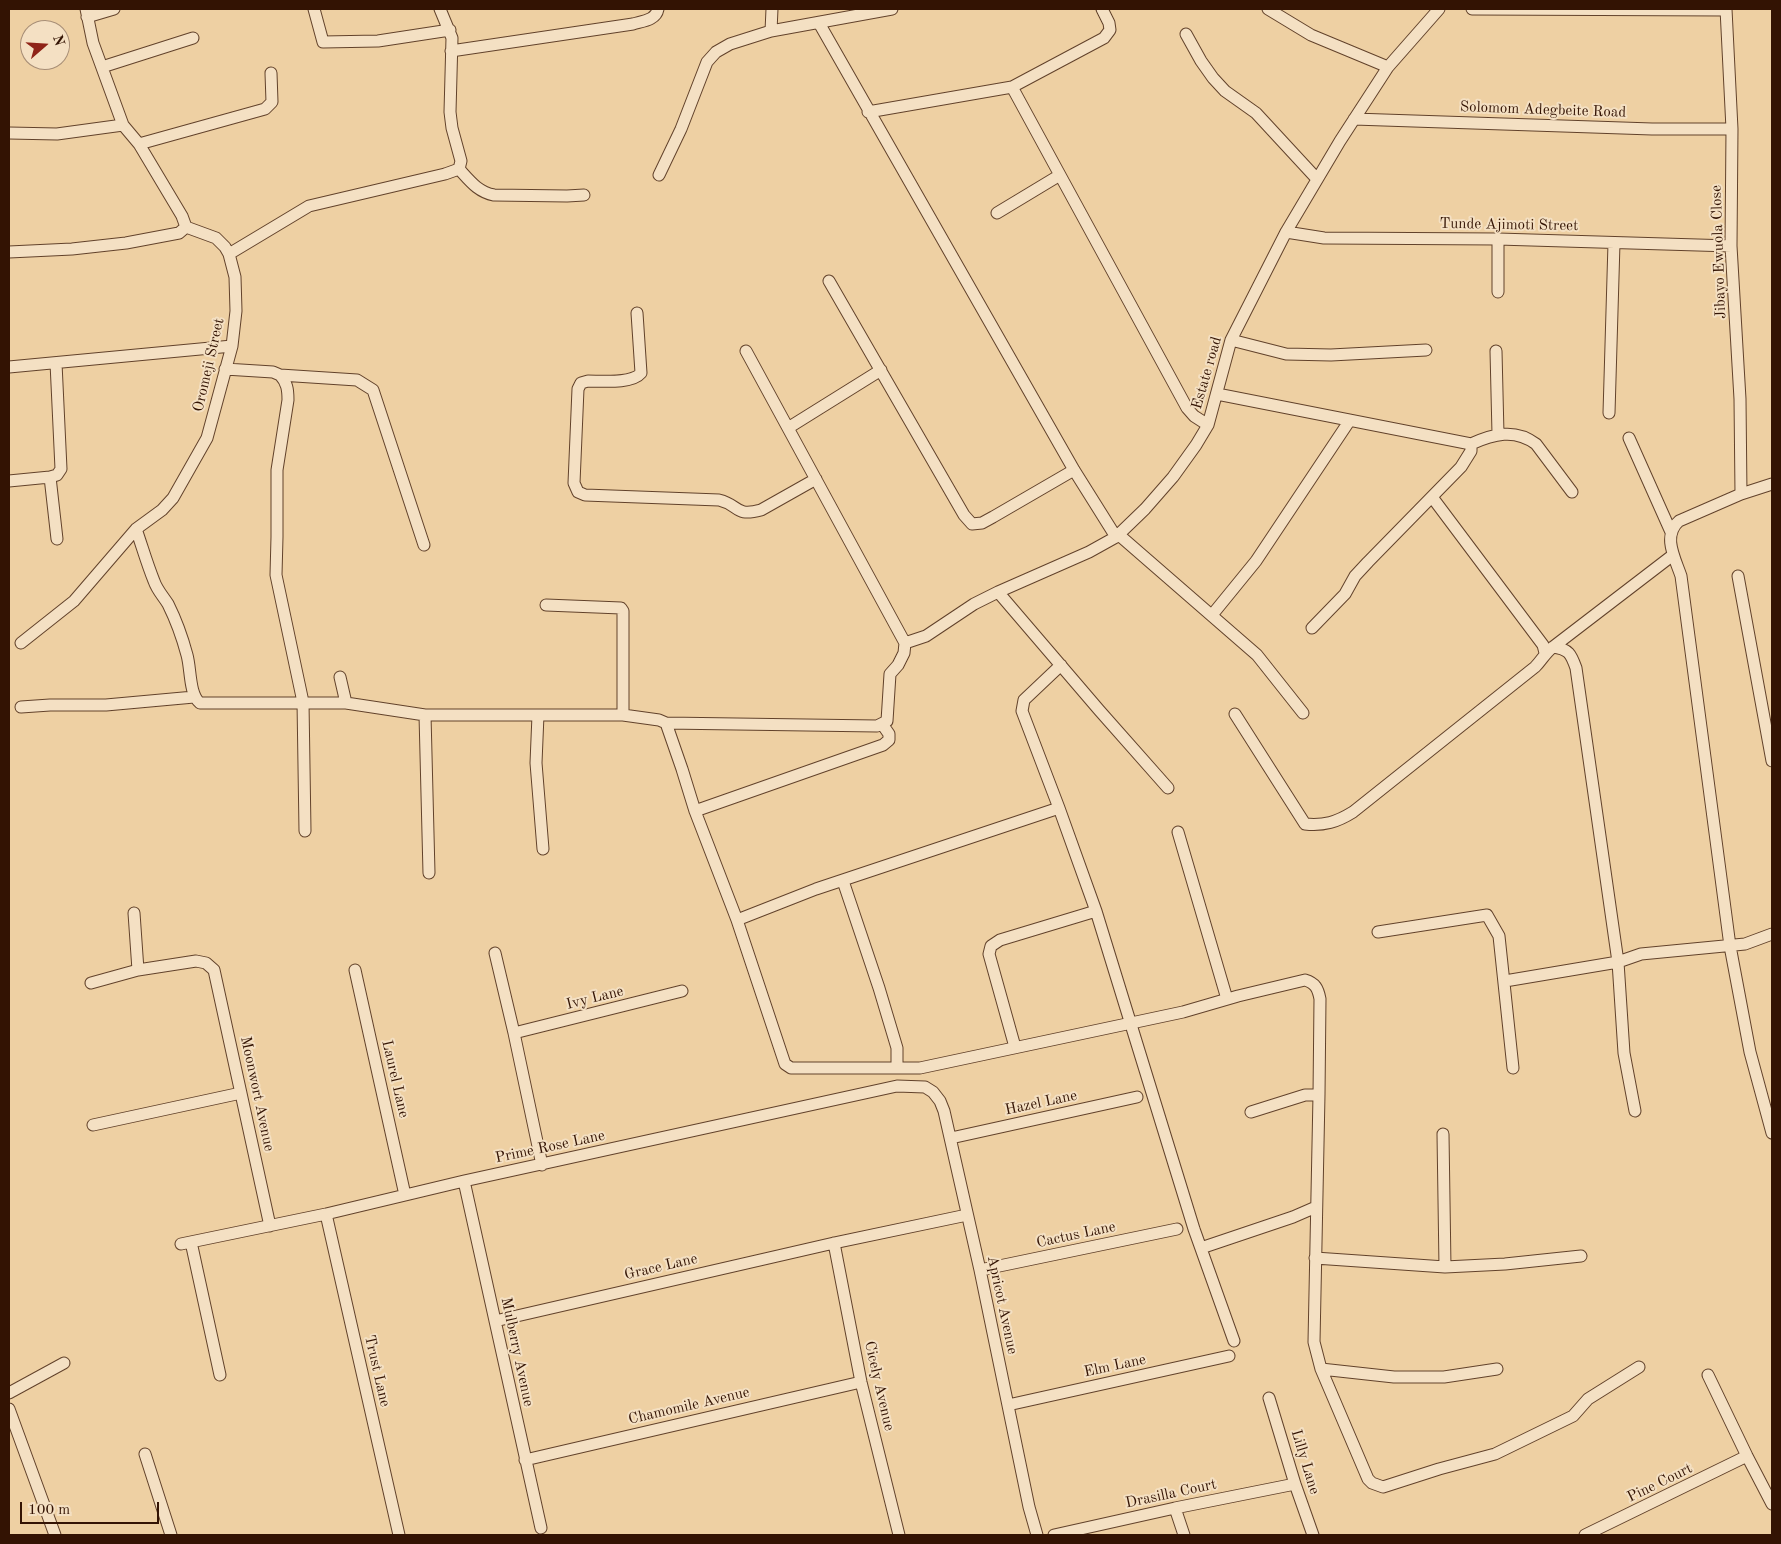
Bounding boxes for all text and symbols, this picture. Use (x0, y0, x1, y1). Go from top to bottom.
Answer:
north arrow (20, 20, 70, 70)
text: N (50, 33, 67, 48)
street label: Solomom Adegbeite Road (1460, 98, 1626, 122)
street label: Jibayo Ewuola Close (1708, 185, 1730, 319)
street label: Tunde Ajimoti Street (1440, 215, 1578, 235)
street label: Oromeji Street (189, 316, 229, 414)
street label: Estate road (1188, 335, 1226, 411)
street label: Ivy Lane (564, 982, 626, 1014)
street label: Moonwort Avenue (236, 1035, 278, 1153)
street label: Laurel Lane (377, 1038, 413, 1120)
street label: Hazel Lane (1003, 1087, 1079, 1119)
street label: Prime Rose Lane (494, 1127, 606, 1167)
street label: Cactus Lane (1035, 1218, 1117, 1252)
street label: Grace Lane (623, 1250, 699, 1284)
street label: Apricot Avenue (983, 1254, 1021, 1356)
street label: Mulberry Avenue (497, 1296, 537, 1408)
street label: Trust Lane (360, 1333, 394, 1409)
street label: Cicely Avenue (860, 1339, 898, 1433)
street label: Elm Lane (1082, 1351, 1148, 1381)
street label: Chamomile Avenue (627, 1383, 751, 1429)
street label: Lilly Lane (1287, 1427, 1323, 1497)
street label: Pine Court (1624, 1459, 1696, 1507)
street label: Drasilla Court (1124, 1476, 1218, 1512)
scale bar (22, 1492, 161, 1524)
text: 100 m (28, 1503, 70, 1518)

